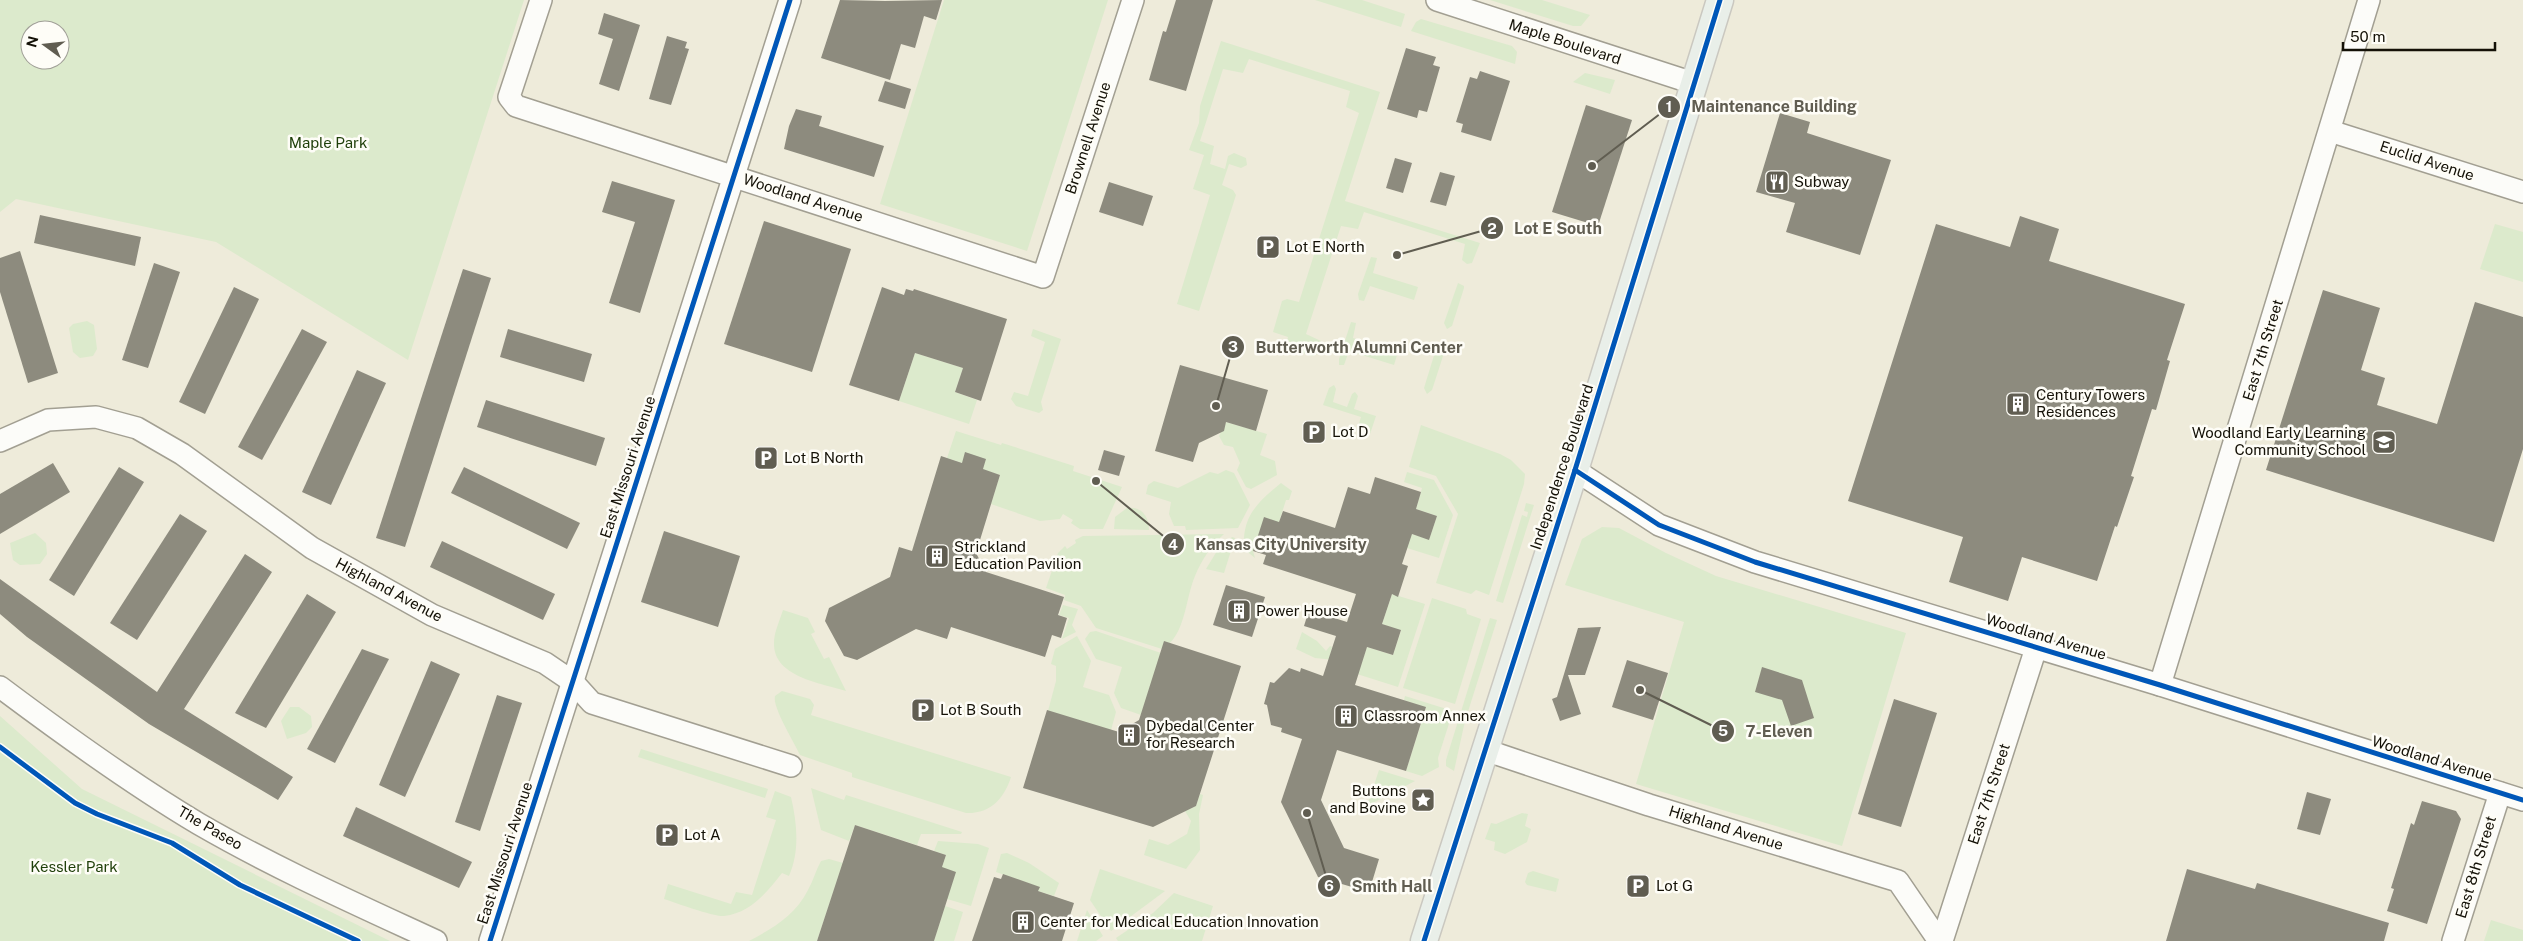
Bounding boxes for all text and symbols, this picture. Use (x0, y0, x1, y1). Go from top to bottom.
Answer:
street label: Maple Boulevard (1507, 15, 1623, 68)
north arrow (20, 20, 70, 70)
scale bar (2343, 20, 2496, 52)
text: 50 m (2350, 28, 2385, 45)
text: N (23, 34, 42, 49)
street label: Brownell Avenue (1061, 80, 1114, 196)
callout: Maintenance Building (1656, 91, 1867, 122)
text: Maintenance Building (1691, 97, 1857, 116)
text: 1 (1666, 98, 1672, 115)
park label: Maple Park (289, 134, 367, 151)
street label: Euclid Avenue (2378, 137, 2477, 184)
restaurant icon: Subway (1764, 169, 1790, 195)
street label: Woodland Avenue (741, 170, 865, 225)
place label: Subway (1794, 173, 1849, 190)
callout: Lot E South (1479, 213, 1612, 244)
text: Lot E South (1514, 219, 1602, 238)
text: 2 (1487, 220, 1497, 237)
parking icon: Lot E North (1255, 234, 1281, 260)
place label: Lot E North (1286, 238, 1365, 255)
street label: East 7th Street (2239, 297, 2286, 403)
callout: Butterworth Alumni Center (1221, 331, 1473, 362)
text: 3 (1228, 338, 1238, 355)
text: Butterworth Alumni Center (1255, 338, 1463, 357)
street label: Independence Boulevard (1527, 382, 1596, 552)
place label: Century Towers Residences (2036, 386, 2145, 420)
building icon: Century Towers Residences (2005, 391, 2031, 417)
street label: East Missouri Avenue (596, 394, 659, 540)
parking icon: Lot D (1301, 419, 1327, 445)
place label: Lot D (1332, 423, 1368, 440)
place label: Woodland Early Learning Community School (2192, 424, 2366, 458)
school or university icon: Woodland Early Learning Community School (2371, 429, 2397, 455)
parking icon: Lot B North (753, 445, 779, 471)
place label: Lot B North (784, 449, 864, 466)
callout: Kansas City University (1160, 529, 1377, 560)
text: Kansas City University (1195, 535, 1367, 554)
text: 4 (1168, 536, 1178, 553)
place label: Strickland Education Pavilion (954, 538, 1081, 572)
building icon: Strickland Education Pavilion (924, 543, 950, 569)
street label: Highland Avenue (333, 554, 446, 625)
building icon: Power House (1226, 598, 1252, 624)
place label: Power House (1256, 602, 1348, 619)
street label: Woodland Avenue (1984, 610, 2108, 663)
parking icon: Lot B South (910, 697, 936, 723)
place label: Lot B South (940, 701, 1021, 718)
building icon: Classroom Annex (1333, 703, 1359, 729)
place label: Classroom Annex (1364, 707, 1486, 724)
callout: 7-Eleven (1711, 716, 1823, 747)
place label: Dybedal Center for Research (1146, 717, 1255, 751)
building icon: Dybedal Center for Research (1116, 722, 1142, 748)
text: 5 (1718, 722, 1728, 739)
text: 7-Eleven (1746, 722, 1812, 741)
street label: Woodland Avenue (2370, 732, 2494, 785)
street label: East 7th Street (1964, 741, 2013, 847)
street label: East Missouri Avenue (473, 780, 536, 926)
place label: Buttons and Bovine (1329, 782, 1406, 816)
place icon: Buttons and Bovine (1410, 787, 1436, 813)
street label: The Paseo (175, 802, 246, 853)
street label: Highland Avenue (1667, 802, 1785, 853)
street label: East 8th Street (2452, 814, 2499, 920)
parking icon: Lot A (654, 822, 680, 848)
place label: Lot A (684, 826, 721, 843)
park label: Kessler Park (30, 858, 118, 875)
callout: Smith Hall (1317, 871, 1443, 902)
parking icon: Lot G (1625, 873, 1651, 899)
text: 6 (1324, 877, 1334, 894)
text: Smith Hall (1351, 877, 1433, 896)
place label: Lot G (1656, 877, 1693, 894)
building icon: Center for Medical Education Innovation (1010, 909, 1036, 935)
place label: Center for Medical Education Innovation (1040, 913, 1319, 930)

